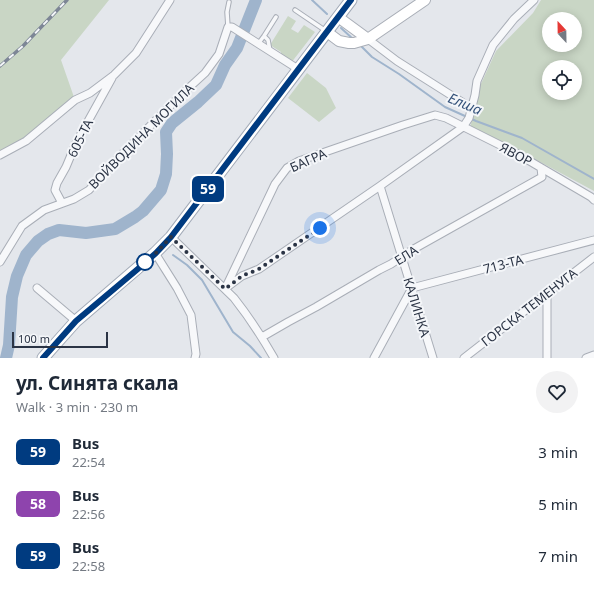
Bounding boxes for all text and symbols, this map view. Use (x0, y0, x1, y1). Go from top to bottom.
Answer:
north arrow (542, 12, 582, 52)
map controls (542, 12, 582, 100)
button: locate (542, 60, 582, 100)
street label: ВОЙВОДИНА МОГИЛА (84, 79, 198, 193)
water label: Елша (445, 88, 485, 119)
street label: 605-ТА (63, 115, 97, 160)
street label: ЯВОР (497, 138, 536, 170)
street label: БАГРА (287, 144, 330, 176)
line badge: 59 (190, 176, 226, 202)
text: 59 (200, 179, 216, 198)
your location (310, 218, 330, 238)
street label: ЕЛА (391, 240, 422, 269)
street label: 713-ТА (481, 250, 526, 278)
unlabelled marker (136, 253, 154, 271)
street label: ГОРСКА ТЕМЕНУГА (477, 263, 581, 350)
street label: КАЛИНКА (399, 275, 435, 340)
scale bar (12, 330, 108, 349)
text: 100 m (18, 331, 50, 346)
text: ул. Синята скала (16, 370, 179, 396)
button: heart (536, 371, 578, 413)
text: Walk · 3 min · 230 m (16, 398, 138, 416)
text: Bus (72, 433, 99, 453)
text: 59 (30, 442, 46, 461)
text: 3 min (538, 442, 578, 462)
text: 22:54 (72, 453, 105, 471)
text: Bus (72, 485, 99, 505)
text: 58 (30, 494, 46, 513)
text: 5 min (538, 494, 578, 514)
text: 22:56 (72, 505, 105, 523)
text: Bus (72, 537, 99, 557)
text: 59 (30, 546, 46, 565)
text: 7 min (538, 546, 578, 566)
text: 22:58 (72, 557, 105, 575)

